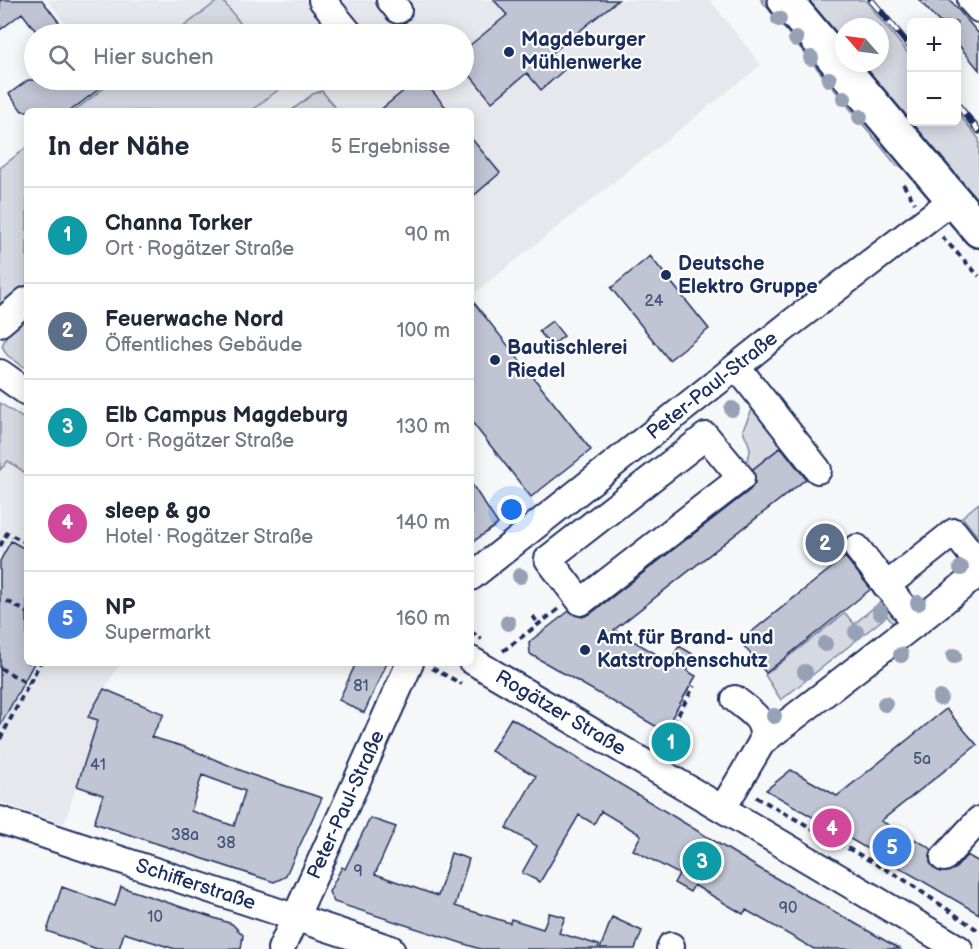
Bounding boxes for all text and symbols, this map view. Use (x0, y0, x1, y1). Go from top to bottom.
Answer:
north arrow (835, 18, 889, 72)
map controls (907, 18, 961, 126)
button: + (907, 18, 961, 72)
search box (24, 24, 474, 90)
place label: Magdeburger Mühlenwerke (521, 28, 647, 75)
icon: search (45, 41, 78, 74)
text: Hier suchen (93, 44, 214, 71)
marker: Magdeburger Mühlenwerke (502, 45, 516, 59)
button: − (907, 72, 961, 126)
text: In der Nähe (48, 132, 190, 163)
text: 5 Ergebnisse (331, 135, 450, 159)
text: Channa Torker (105, 210, 252, 237)
text: 1 (63, 223, 72, 247)
text: 90 m (405, 223, 450, 247)
text: Ort · Rogätzer Straße (105, 237, 294, 261)
place label: Deutsche Elektro Gruppe (678, 252, 818, 299)
marker: Deutsche Elektro Gruppe (659, 268, 673, 282)
house number: 24 (645, 292, 664, 311)
text: Feuerwache Nord (105, 306, 284, 333)
text: 2 (62, 319, 73, 343)
text: 100 m (397, 319, 450, 343)
street label: Peter-Paul-Straße (642, 326, 783, 445)
text: Öffentliches Gebäude (105, 333, 302, 357)
place label: Bautischlerei Riedel (507, 336, 628, 383)
marker: Bautischlerei Riedel (488, 353, 502, 367)
text: Elb Campus Magdeburg (105, 402, 348, 429)
text: 3 (62, 415, 73, 439)
text: 130 m (396, 415, 450, 439)
text: Ort · Rogätzer Straße (105, 429, 294, 453)
your location (497, 495, 526, 524)
text: sleep & go (105, 498, 211, 525)
text: 4 (62, 511, 73, 535)
text: 140 m (396, 511, 450, 535)
pin: 2 (806, 520, 844, 566)
text: Hotel · Rogätzer Straße (105, 525, 313, 549)
text: NP (105, 594, 135, 621)
text: 5 (62, 607, 73, 631)
text: 160 m (396, 607, 450, 631)
text: Supermarkt (105, 621, 211, 645)
place label: Amt für Brand- und Katstrophenschutz (596, 626, 773, 673)
marker: Amt für Brand- und Katstrophenschutz (578, 643, 592, 657)
street label: Rogätzer Straße (491, 665, 630, 761)
house number: 81 (353, 677, 369, 696)
pin: 1 (652, 720, 690, 764)
street label: Peter-Paul-Straße (302, 727, 390, 883)
house number: 5a (913, 750, 931, 769)
house number: 41 (90, 756, 106, 775)
pin: 4 (812, 806, 852, 850)
pin: 5 (872, 824, 912, 870)
house number: 38a (171, 826, 199, 845)
house number: 38 (216, 834, 236, 853)
pin: 3 (682, 838, 722, 884)
street label: Schifferstraße (133, 854, 259, 916)
house number: 9 (353, 862, 363, 881)
house number: 90 (779, 899, 797, 918)
house number: 10 (147, 908, 163, 927)

